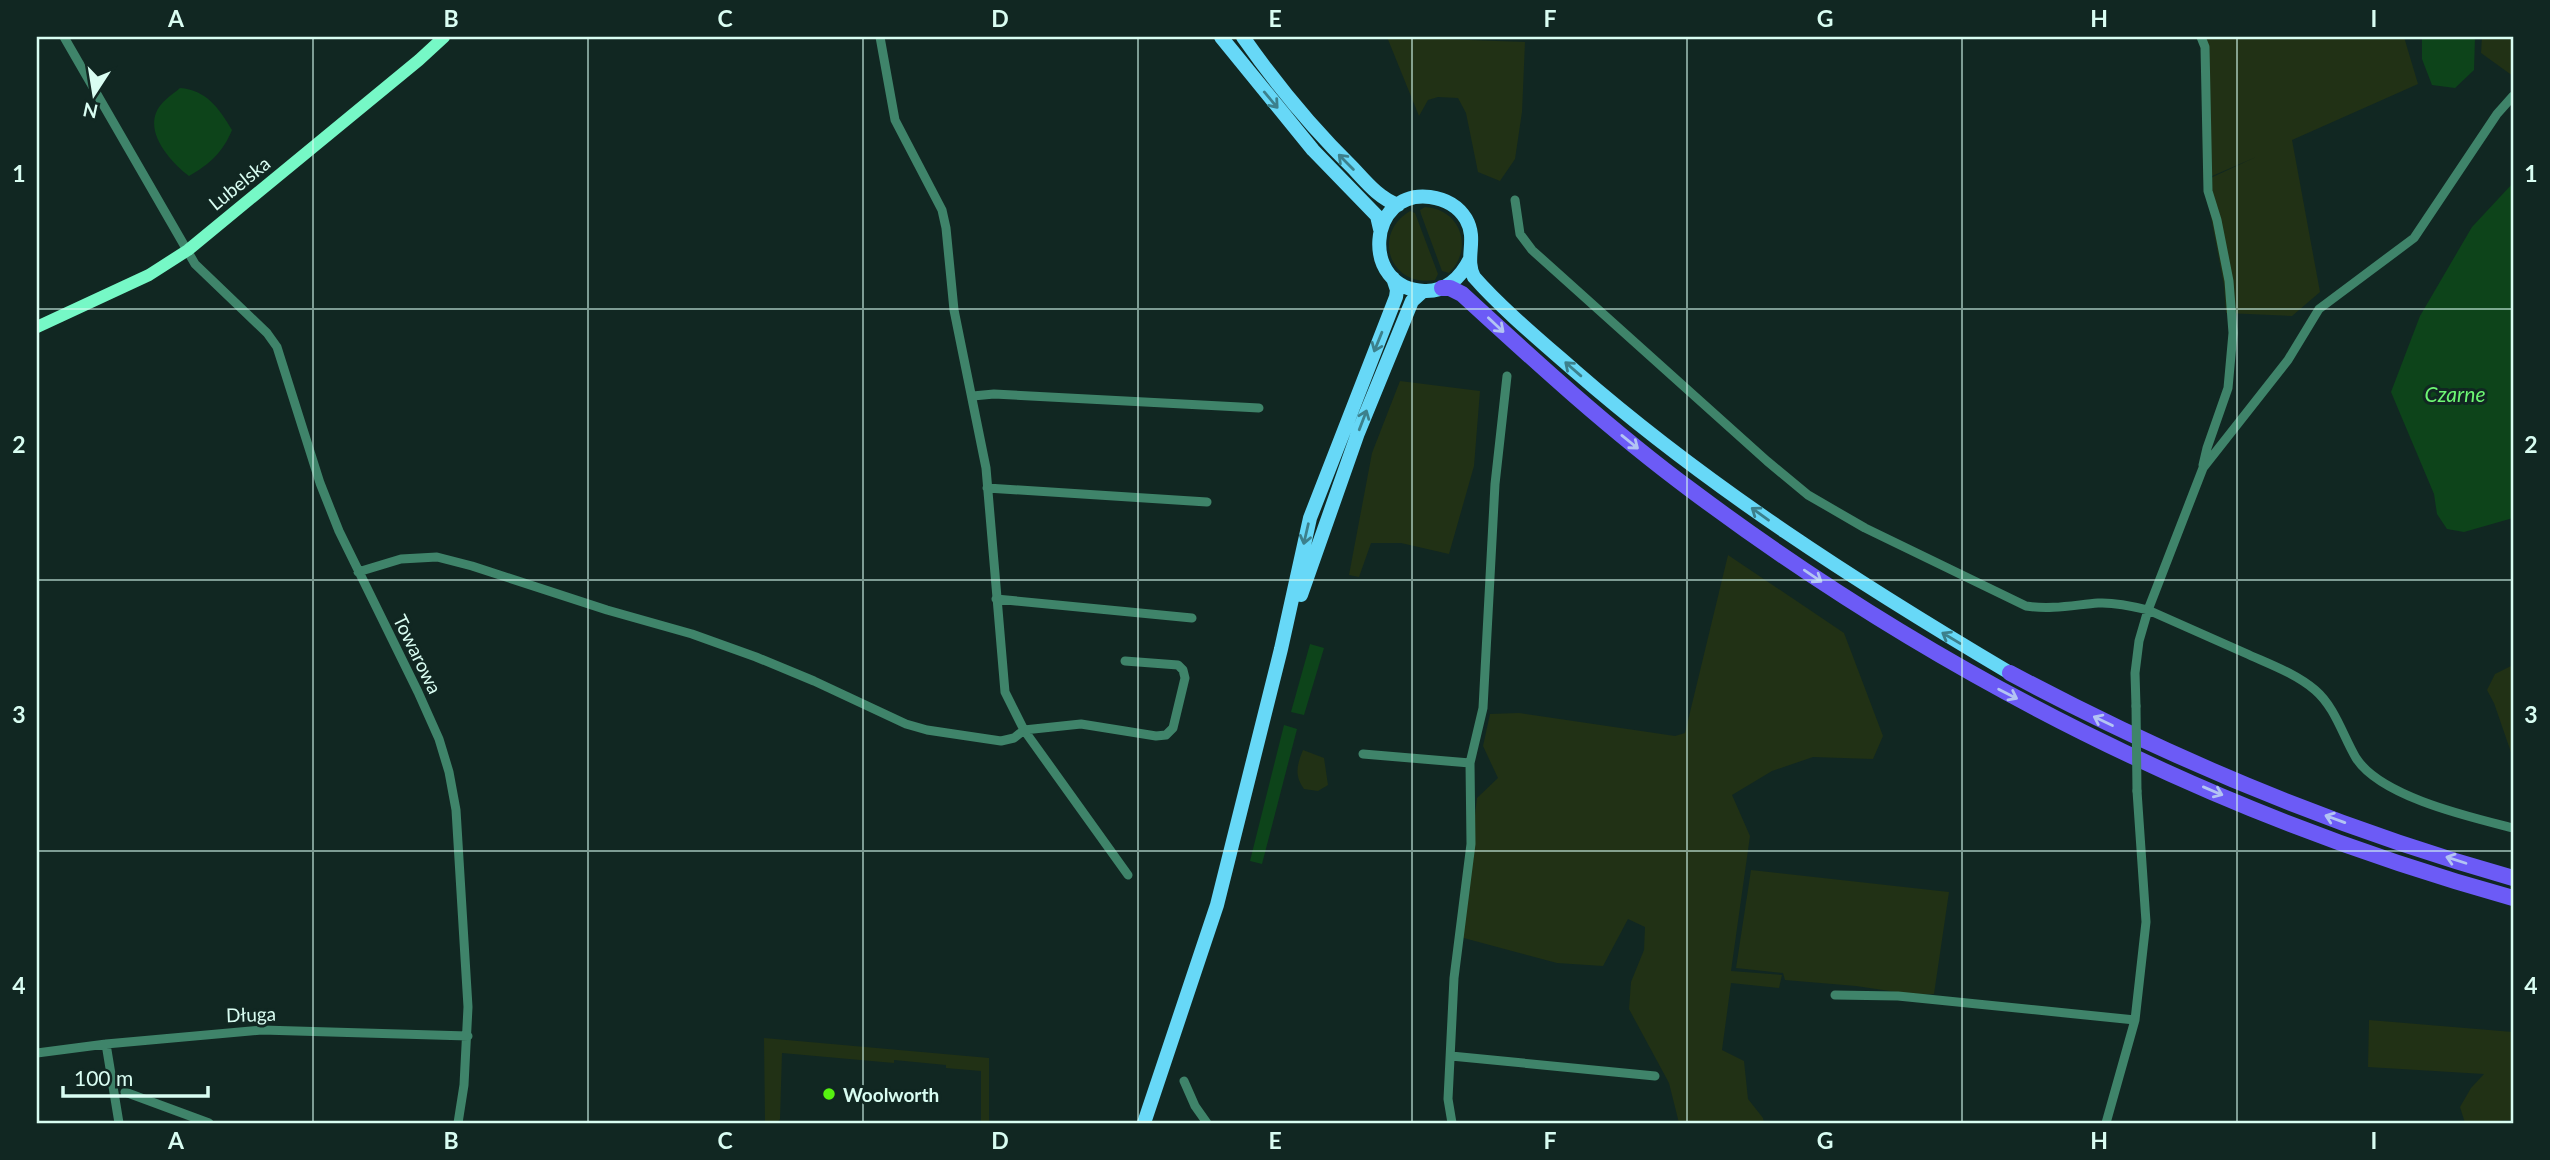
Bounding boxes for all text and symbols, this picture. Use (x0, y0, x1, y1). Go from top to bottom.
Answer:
text: A (167, 4, 185, 32)
text: B (443, 4, 459, 32)
text: C (717, 4, 733, 32)
text: D (991, 4, 1009, 32)
text: E (1268, 4, 1282, 32)
text: F (1543, 4, 1557, 32)
text: G (1817, 4, 1833, 32)
text: H (2090, 4, 2108, 32)
text: I (2371, 4, 2377, 32)
north arrow (60, 60, 130, 130)
one-way arrow (1263, 91, 1279, 109)
text: N (81, 98, 100, 124)
street label: Lubelska (204, 151, 274, 215)
one-way arrow (1338, 154, 1355, 171)
text: 1 (12, 159, 26, 187)
text: 1 (2524, 159, 2538, 187)
one-way arrow (1487, 317, 1504, 334)
one-way arrow (1371, 331, 1384, 352)
one-way arrow (1564, 361, 1582, 377)
water label: Czarne (2425, 381, 2485, 406)
one-way arrow (1358, 409, 1371, 431)
text: 2 (12, 430, 26, 458)
text: 2 (2524, 430, 2538, 458)
one-way arrow (1620, 434, 1638, 449)
one-way arrow (1751, 507, 1770, 522)
one-way arrow (1299, 522, 1313, 545)
one-way arrow (1803, 569, 1822, 584)
street label: Towarowa (389, 611, 447, 697)
one-way arrow (1942, 631, 1962, 645)
one-way arrow (1997, 687, 2017, 701)
text: 3 (12, 700, 26, 728)
text: 3 (2524, 700, 2538, 728)
one-way arrow (2093, 714, 2114, 727)
one-way arrow (2202, 786, 2223, 799)
one-way arrow (2325, 812, 2347, 824)
one-way arrow (2446, 853, 2468, 866)
text: 4 (12, 971, 26, 999)
text: 4 (2524, 971, 2538, 999)
street label: Długa (226, 1002, 276, 1026)
scale bar (63, 1055, 208, 1099)
text: 100 m (74, 1065, 133, 1090)
place label: Woolworth (843, 1083, 939, 1106)
marker: Woolworth (821, 1086, 837, 1102)
text: A (167, 1126, 185, 1154)
text: B (443, 1126, 459, 1154)
text: C (717, 1126, 733, 1154)
text: D (991, 1126, 1009, 1154)
text: E (1268, 1126, 1282, 1154)
text: F (1543, 1126, 1557, 1154)
text: G (1817, 1126, 1833, 1154)
text: H (2090, 1126, 2108, 1154)
text: I (2371, 1126, 2377, 1154)

